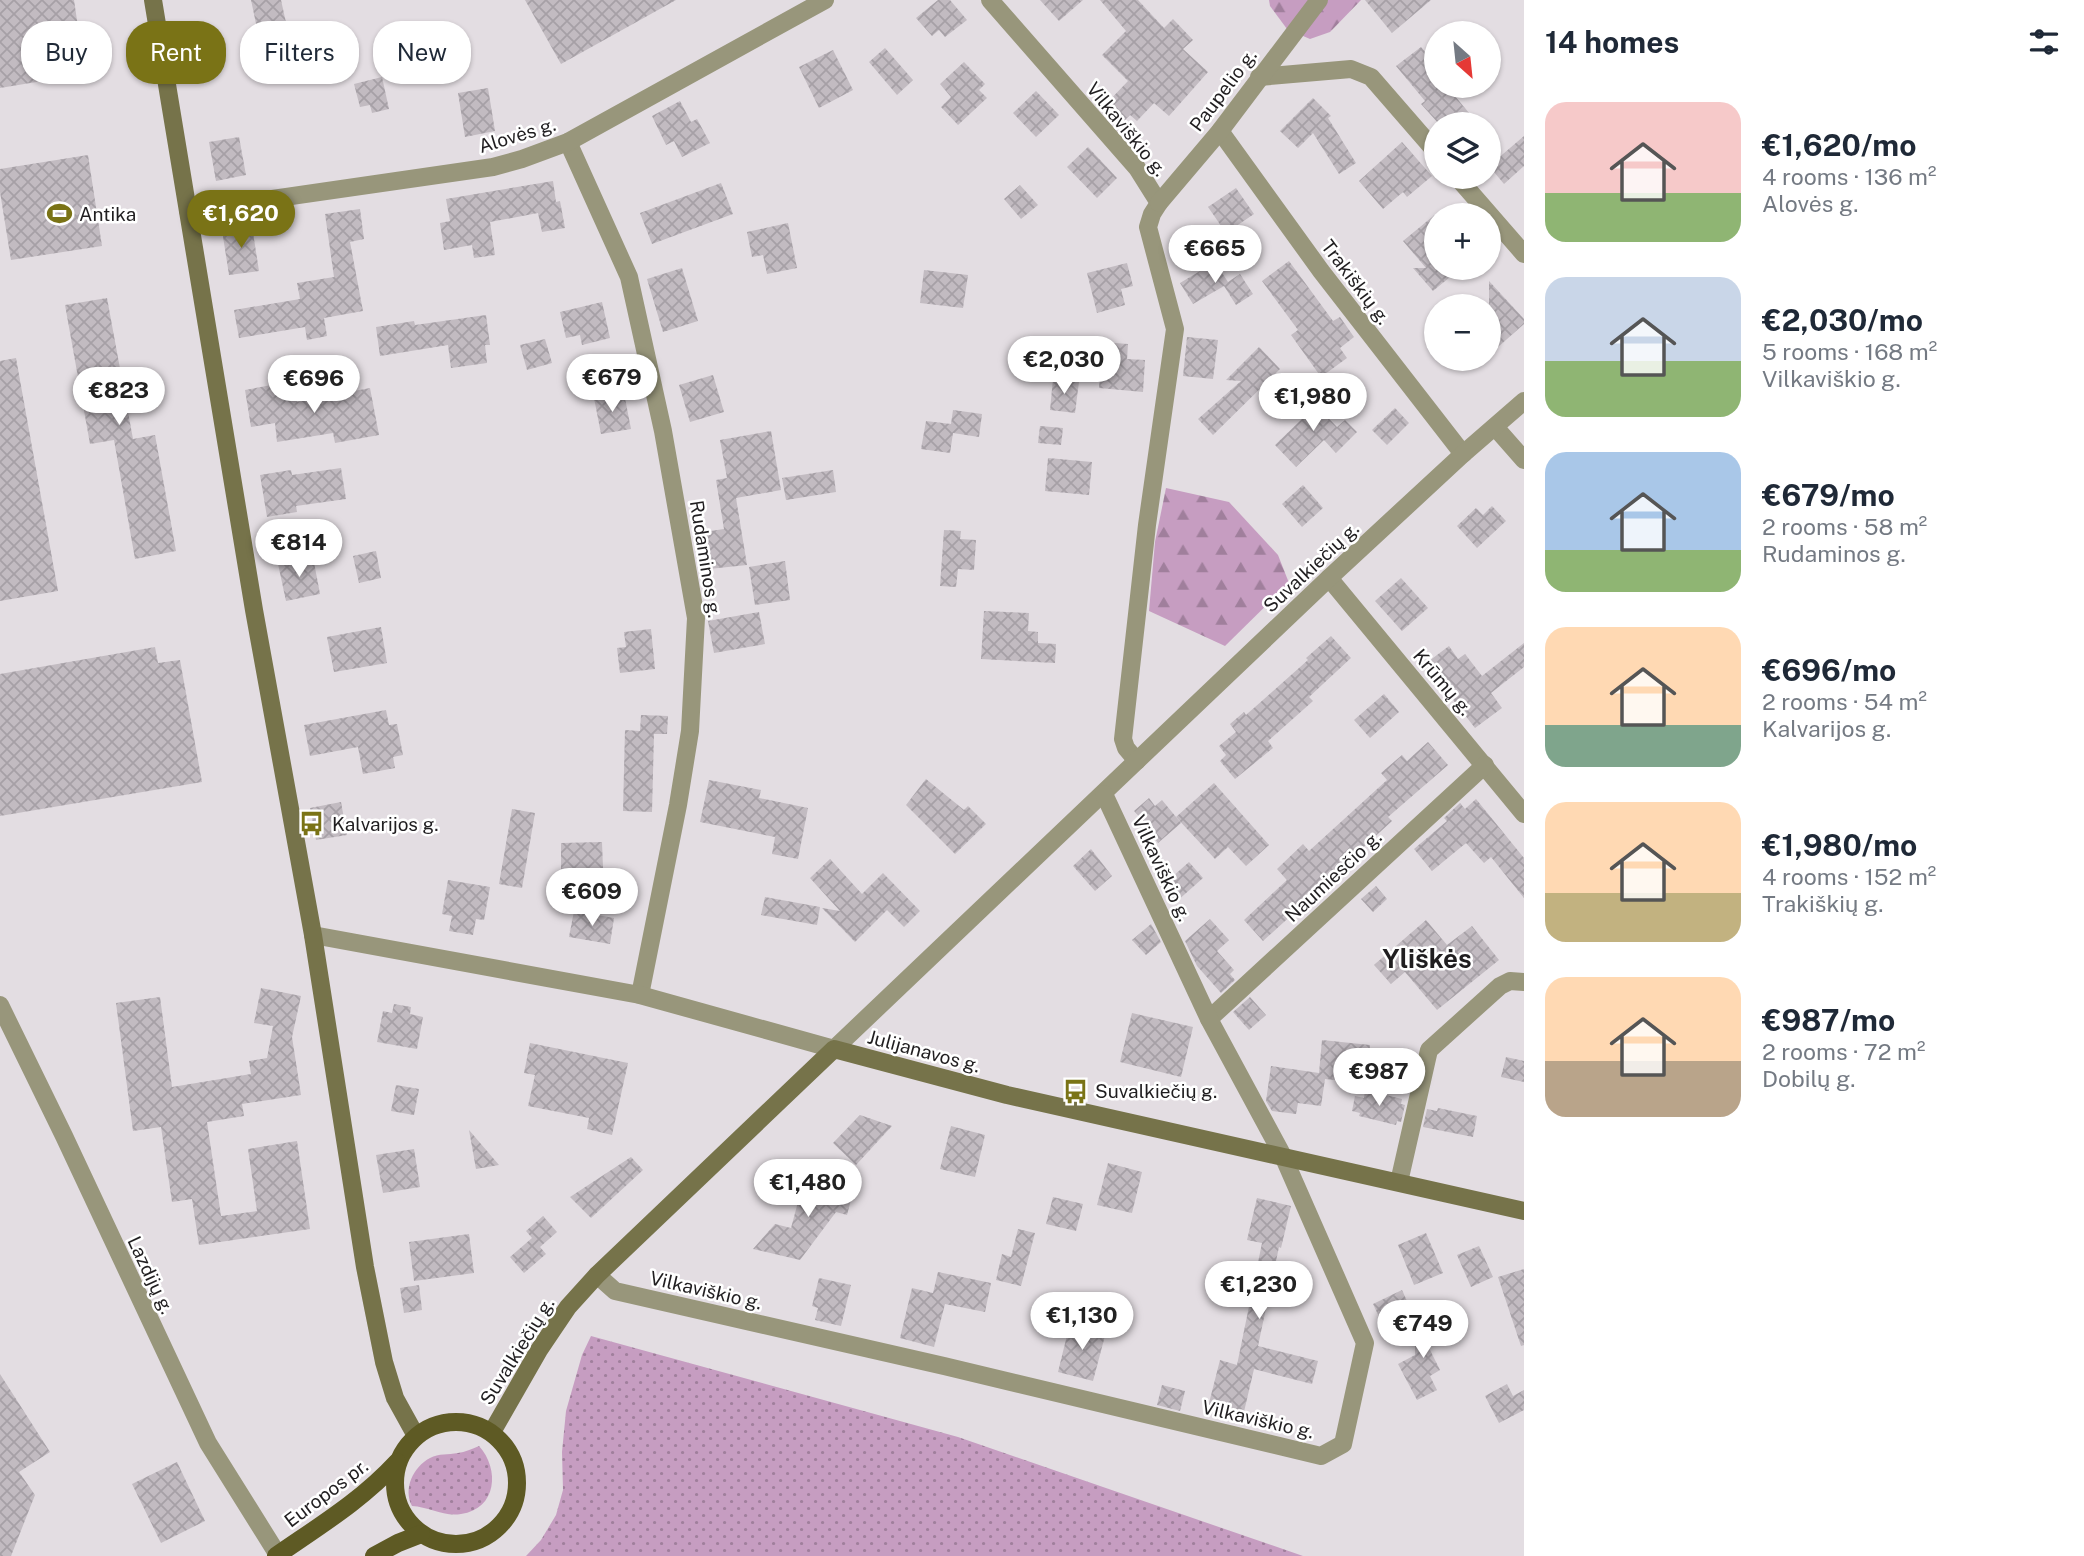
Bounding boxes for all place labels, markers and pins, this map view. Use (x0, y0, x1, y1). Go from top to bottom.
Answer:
pin: €1,620 (184, 190, 298, 250)
sports icon: Antika (45, 200, 73, 228)
place label: Antika (79, 203, 136, 225)
pin: €665 (1174, 226, 1256, 285)
pin: €2,030 (1007, 336, 1121, 396)
pin: €679 (571, 354, 653, 414)
pin: €696 (273, 356, 355, 415)
pin: €823 (78, 368, 160, 427)
pin: €1,980 (1256, 374, 1370, 433)
pin: €814 (258, 520, 340, 579)
bus stop icon: Kalvarijos g. (298, 810, 326, 838)
place label: Kalvarijos g. (332, 813, 439, 835)
pin: €609 (551, 869, 633, 928)
pin: €987 (1338, 1048, 1420, 1108)
bus stop icon: Suvalkiečių g. (1061, 1077, 1089, 1105)
place label: Suvalkiečių g. (1095, 1080, 1217, 1102)
pin: €1,480 (751, 1160, 865, 1219)
pin: €1,230 (1202, 1262, 1316, 1321)
pin: €1,130 (1025, 1292, 1139, 1352)
pin: €749 (1382, 1300, 1464, 1360)

